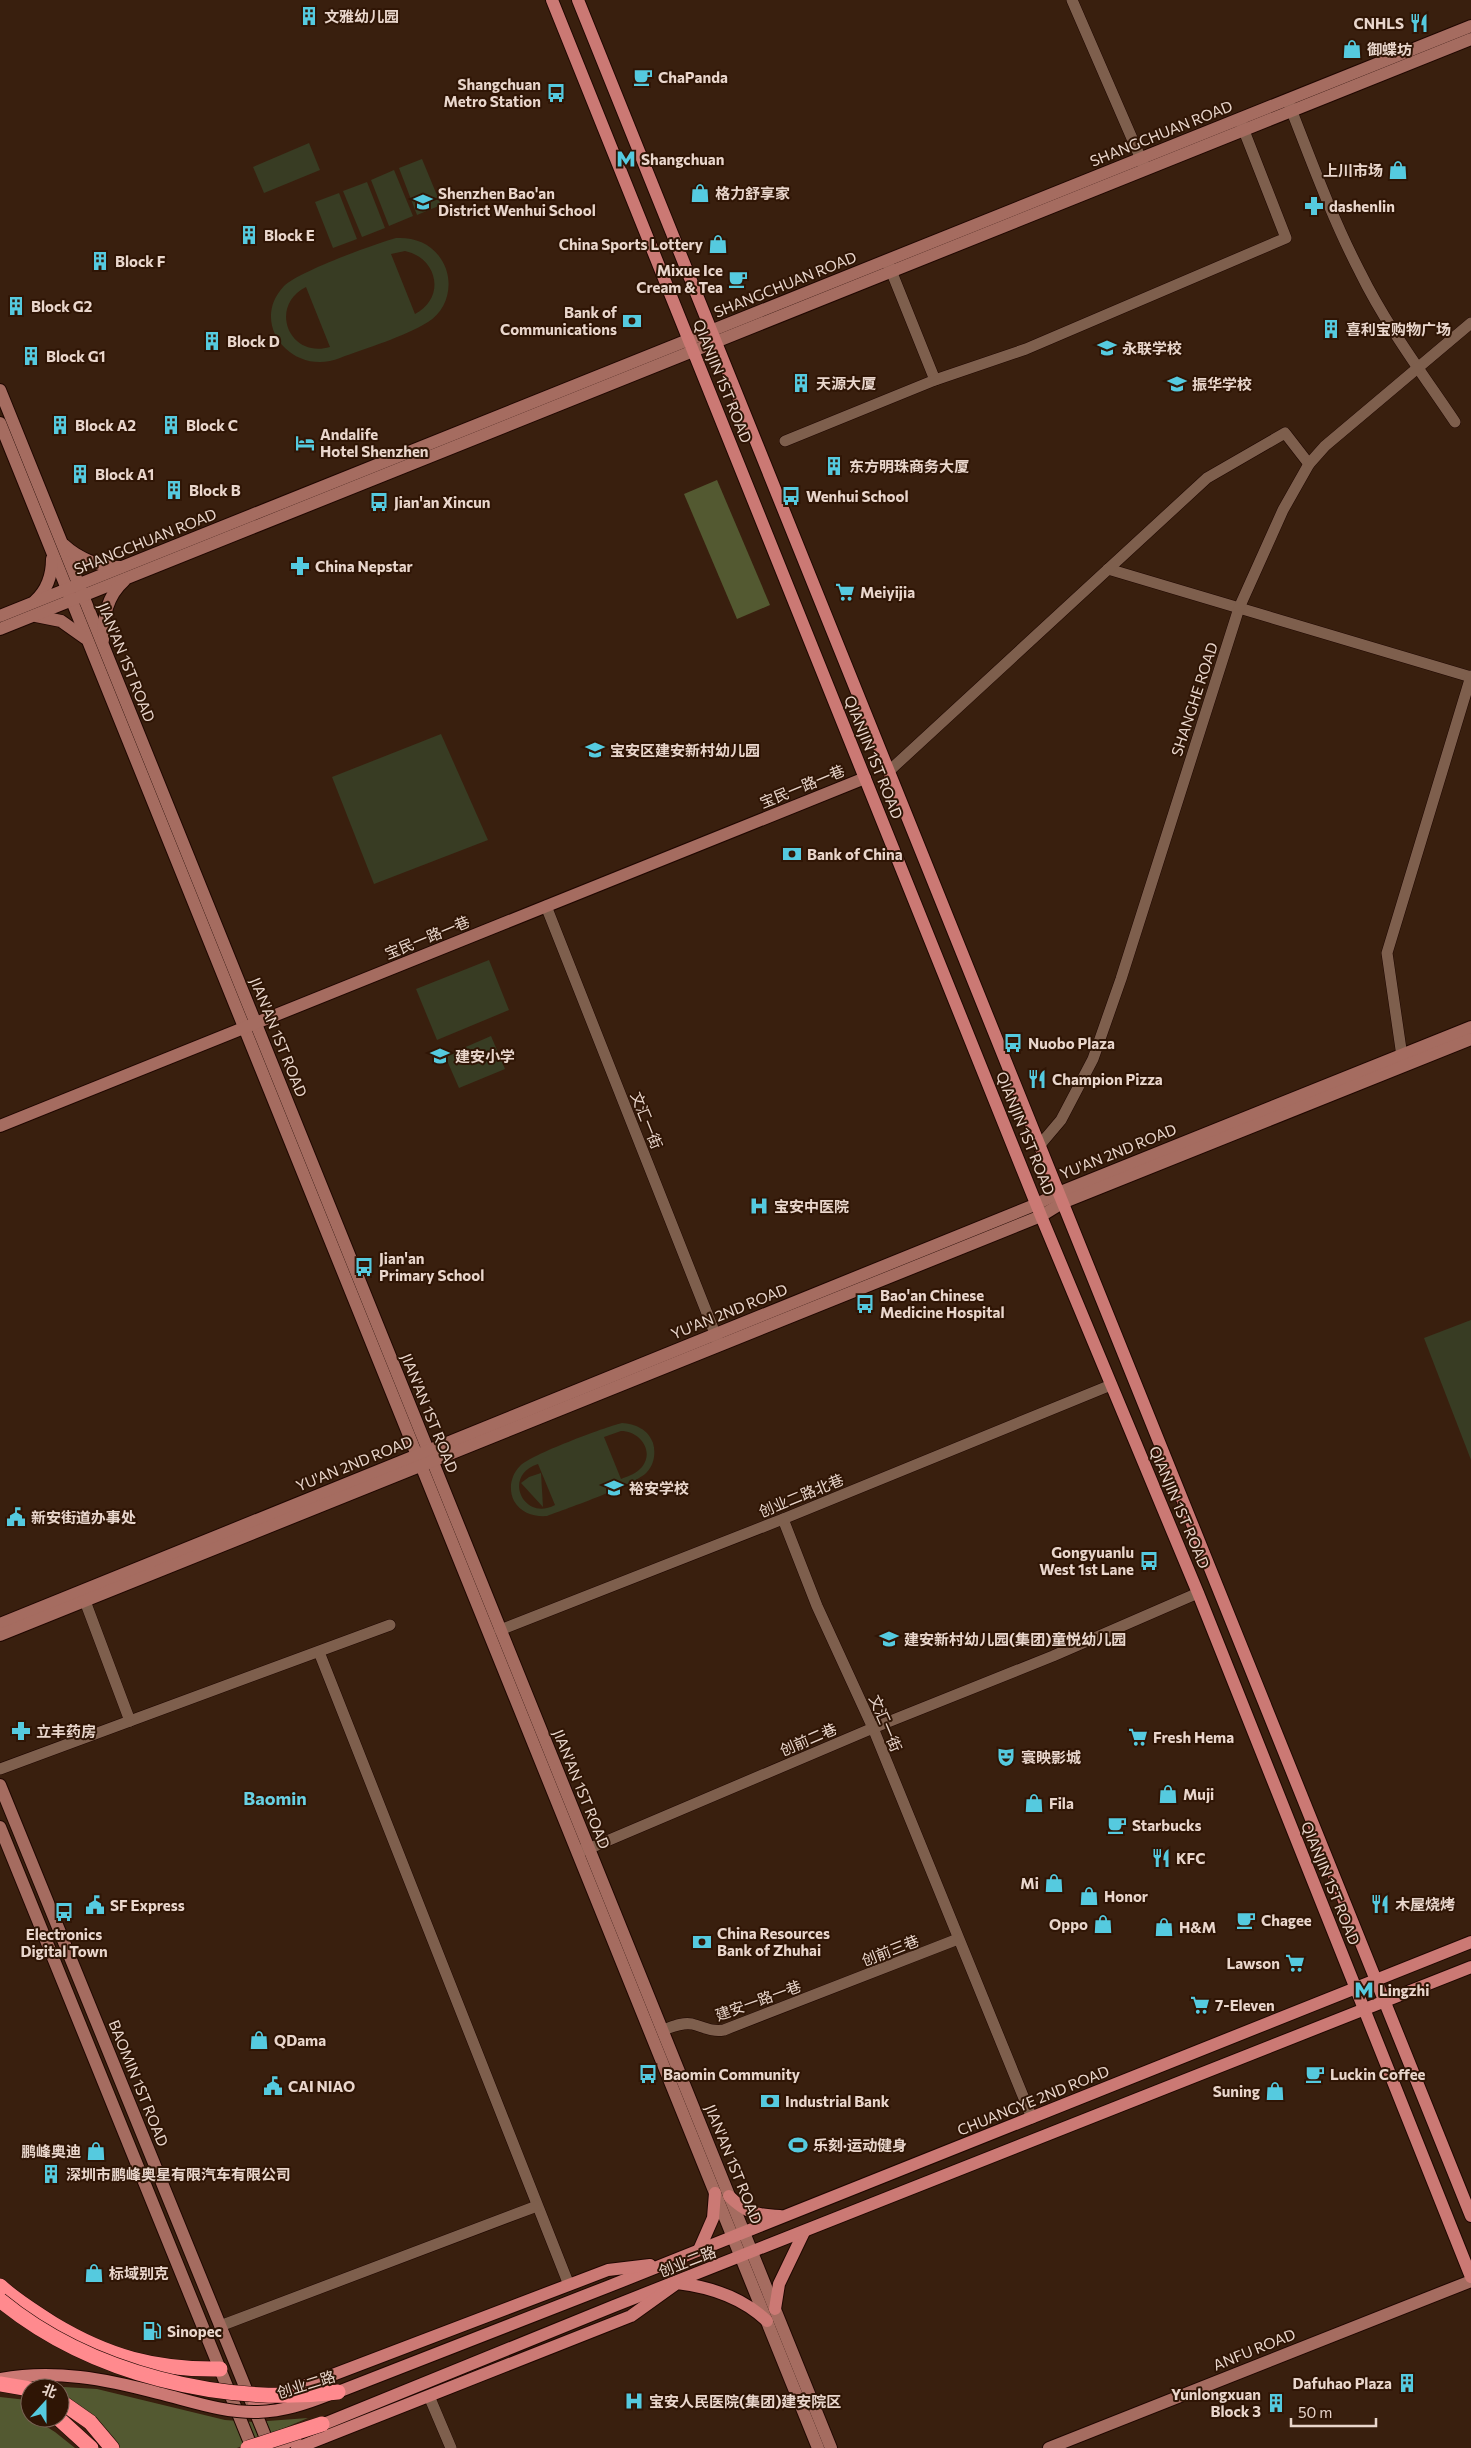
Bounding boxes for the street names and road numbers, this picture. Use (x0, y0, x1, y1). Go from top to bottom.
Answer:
street label: SHANGCHUAN ROAD (1087, 96, 1235, 170)
street label: SHANGCHUAN ROAD (711, 247, 859, 321)
street label: QIANJIN 1ST ROAD (690, 317, 756, 445)
street label: SHANGCHUAN ROAD (71, 504, 219, 578)
street label: JIAN'AN 1ST ROAD (95, 600, 159, 724)
street label: SHANGHE ROAD (1167, 640, 1221, 758)
street label: QIANJIN 1ST ROAD (841, 693, 907, 821)
street label: 宝民一路一巷 (757, 761, 847, 811)
street label: 宝民一路一巷 (382, 912, 472, 962)
street label: JIAN'AN 1ST ROAD (247, 975, 311, 1099)
street label: QIANJIN 1ST ROAD (993, 1069, 1059, 1197)
street label: 文汇一街 (627, 1089, 667, 1151)
street label: YU'AN 2ND ROAD (1057, 1119, 1179, 1183)
street label: YU'AN 2ND ROAD (668, 1279, 790, 1343)
street label: JIAN'AN 1ST ROAD (398, 1351, 462, 1475)
street label: YU'AN 2ND ROAD (293, 1431, 415, 1495)
street label: QIANJIN 1ST ROAD (1146, 1443, 1214, 1571)
street label: 创业二路北巷 (756, 1470, 846, 1520)
street label: 文汇一街 (866, 1692, 906, 1754)
street label: 创前二巷 (777, 1719, 839, 1759)
street label: JIAN'AN 1ST ROAD (550, 1727, 614, 1851)
street label: QIANJIN 1ST ROAD (1298, 1819, 1364, 1947)
street label: 创前三巷 (859, 1931, 921, 1969)
street label: 建安一路一巷 (713, 1976, 803, 2024)
street label: BAOMIN 1ST ROAD (105, 2017, 173, 2149)
street label: CHUANGYE 2ND ROAD (954, 2061, 1112, 2139)
street label: JIAN'AN 1ST ROAD (702, 2102, 766, 2226)
street label: 创业二路 (656, 2242, 718, 2280)
street label: ANFU ROAD (1210, 2324, 1298, 2374)
street label: 创业二路 (275, 2367, 337, 2401)

